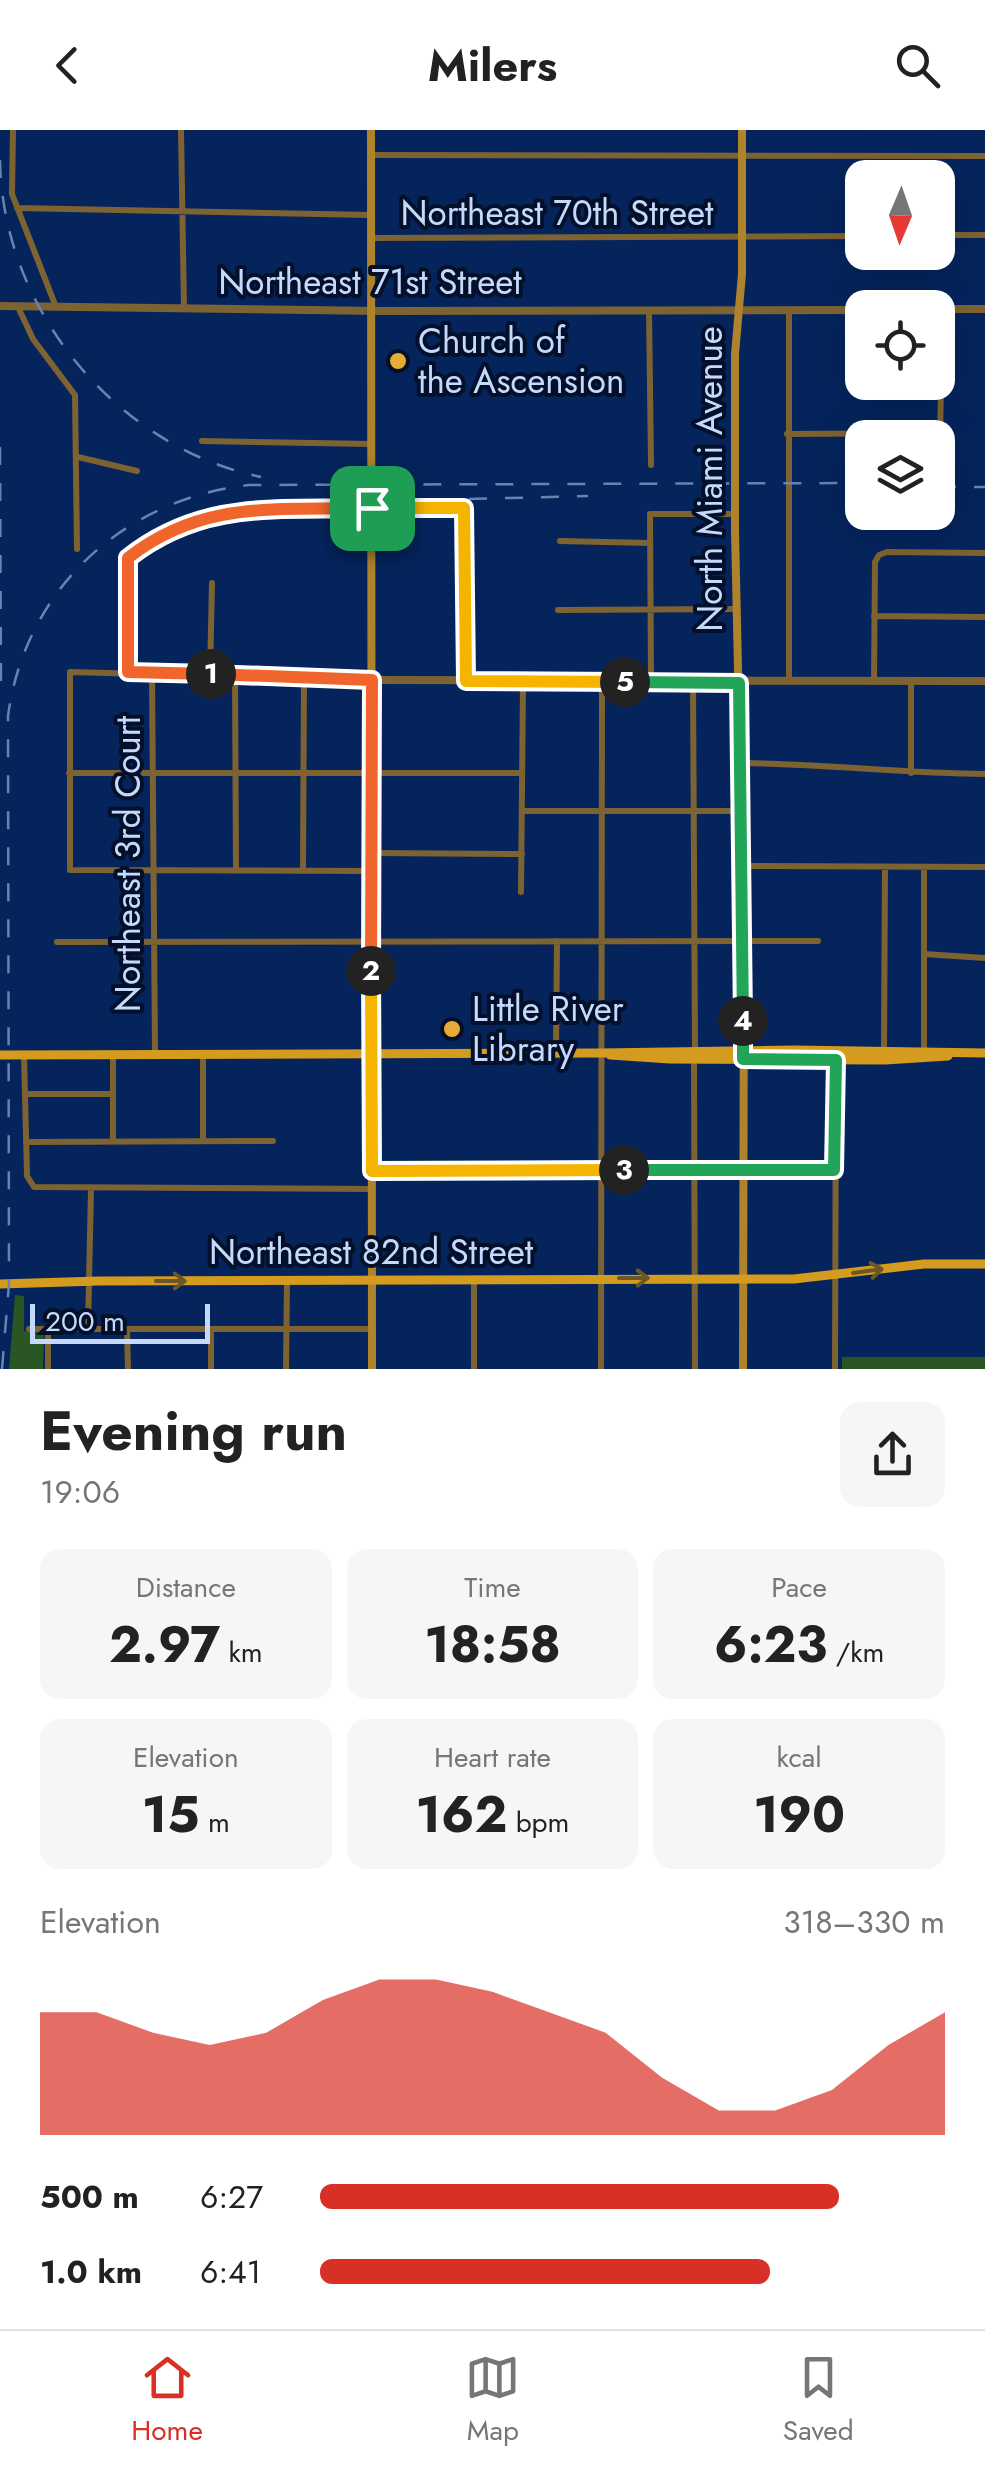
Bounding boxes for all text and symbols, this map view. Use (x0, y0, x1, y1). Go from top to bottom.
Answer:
text: Milers (428, 33, 557, 98)
icon: back (40, 38, 95, 93)
icon: search (890, 38, 945, 93)
north arrow (845, 160, 955, 270)
map controls (845, 160, 955, 530)
street label: Northeast 70th Street (400, 188, 714, 238)
street label: Northeast 71st Street (218, 257, 522, 307)
button: locate (845, 290, 955, 400)
place label: Church of the Ascension (418, 316, 624, 406)
street label: North Miami Avenue (685, 326, 735, 632)
marker: Church of the Ascension (387, 350, 409, 372)
button: layers (845, 420, 955, 530)
pin (330, 466, 415, 551)
icon: arrive (345, 481, 400, 536)
pin: 1 (186, 649, 236, 699)
text: 1 (204, 653, 218, 694)
pin: 5 (600, 657, 650, 707)
text: 5 (616, 661, 634, 702)
street label: Northeast 3rd Court (103, 715, 153, 1012)
pin: 2 (346, 946, 396, 996)
text: 2 (362, 950, 380, 991)
place label: Little River Library (472, 984, 624, 1074)
pin: 4 (718, 996, 768, 1046)
text: 4 (733, 1000, 753, 1041)
marker: Little River Library (441, 1018, 463, 1040)
pin: 3 (599, 1145, 649, 1195)
text: 3 (615, 1149, 633, 1190)
street label: Northeast 82nd Street (209, 1227, 534, 1277)
one-way arrow (852, 1262, 884, 1280)
one-way arrow (618, 1268, 650, 1288)
one-way arrow (154, 1272, 186, 1290)
scale bar (30, 1299, 210, 1344)
text: 200 m (45, 1301, 125, 1342)
text: Evening run (40, 1391, 347, 1471)
button: share (840, 1402, 945, 1507)
text: 19:06 (40, 1469, 120, 1515)
text: Distance (136, 1567, 236, 1608)
text: Time (464, 1567, 521, 1608)
text: Pace (771, 1567, 827, 1608)
text: 2.97 (109, 1608, 220, 1681)
text: 18:58 (424, 1608, 561, 1681)
text: 6:23 (714, 1608, 827, 1681)
text: km (220, 1632, 263, 1673)
text: /km (827, 1632, 884, 1673)
text: Elevation (133, 1737, 239, 1778)
text: Heart rate (434, 1737, 551, 1778)
text: kcal (777, 1737, 822, 1778)
text: 15 (142, 1778, 200, 1851)
text: 162 (416, 1778, 507, 1851)
text: 190 (753, 1778, 845, 1851)
text: m (200, 1802, 230, 1843)
text: bpm (507, 1802, 569, 1843)
text: Elevation (40, 1899, 161, 1945)
text: 318–330 m (783, 1899, 945, 1945)
text: 500 m (40, 2174, 139, 2220)
text: 6:27 (200, 2174, 263, 2220)
text: 1.0 km (40, 2249, 142, 2295)
text: 6:41 (200, 2249, 261, 2295)
tab: Home (131, 2350, 203, 2451)
tab: Map (465, 2350, 520, 2451)
tab: Saved (783, 2350, 854, 2451)

